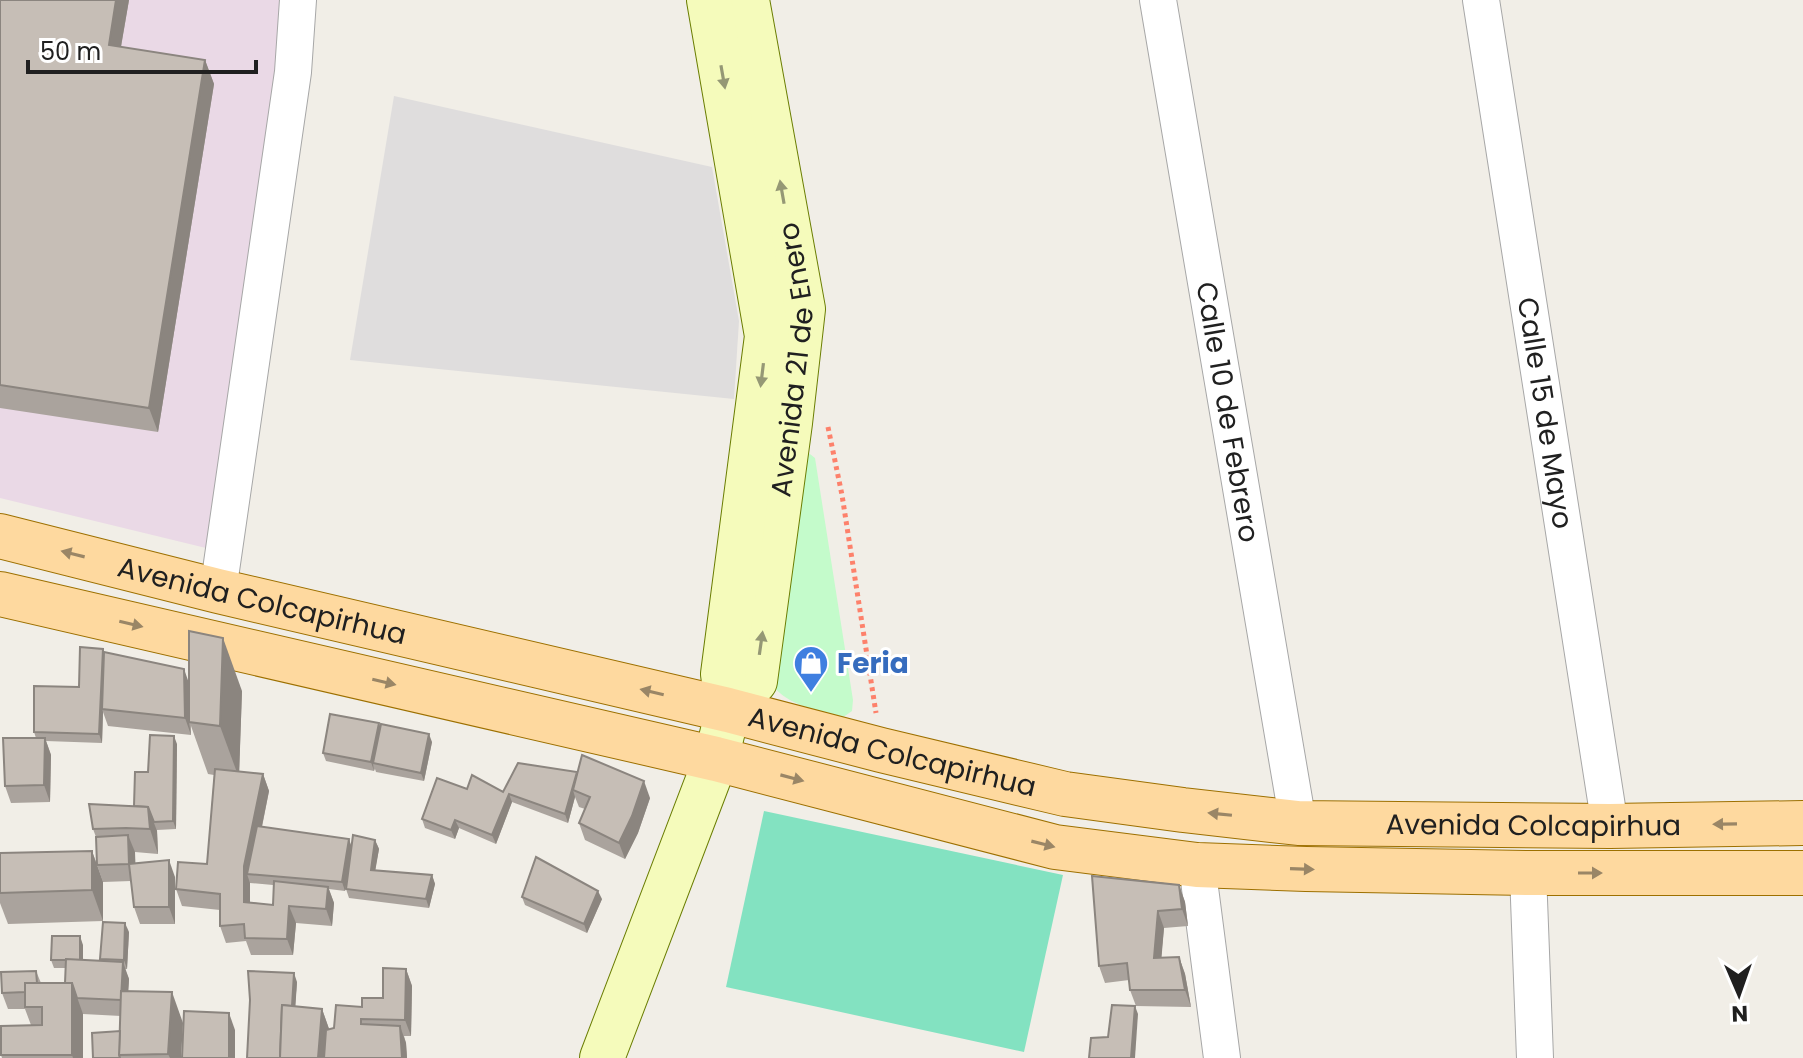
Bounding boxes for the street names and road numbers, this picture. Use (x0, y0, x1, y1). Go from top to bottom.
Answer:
street label: Avenida 21 de Enero (761, 219, 823, 499)
street label: Calle 10 de Febrero (1186, 279, 1269, 545)
street label: Calle 15 de Mayo (1508, 295, 1582, 532)
street label: Avenida Colcapirhua (114, 547, 410, 654)
street label: Avenida Colcapirhua (744, 697, 1040, 806)
street label: Avenida Colcapirhua (1385, 805, 1681, 846)

